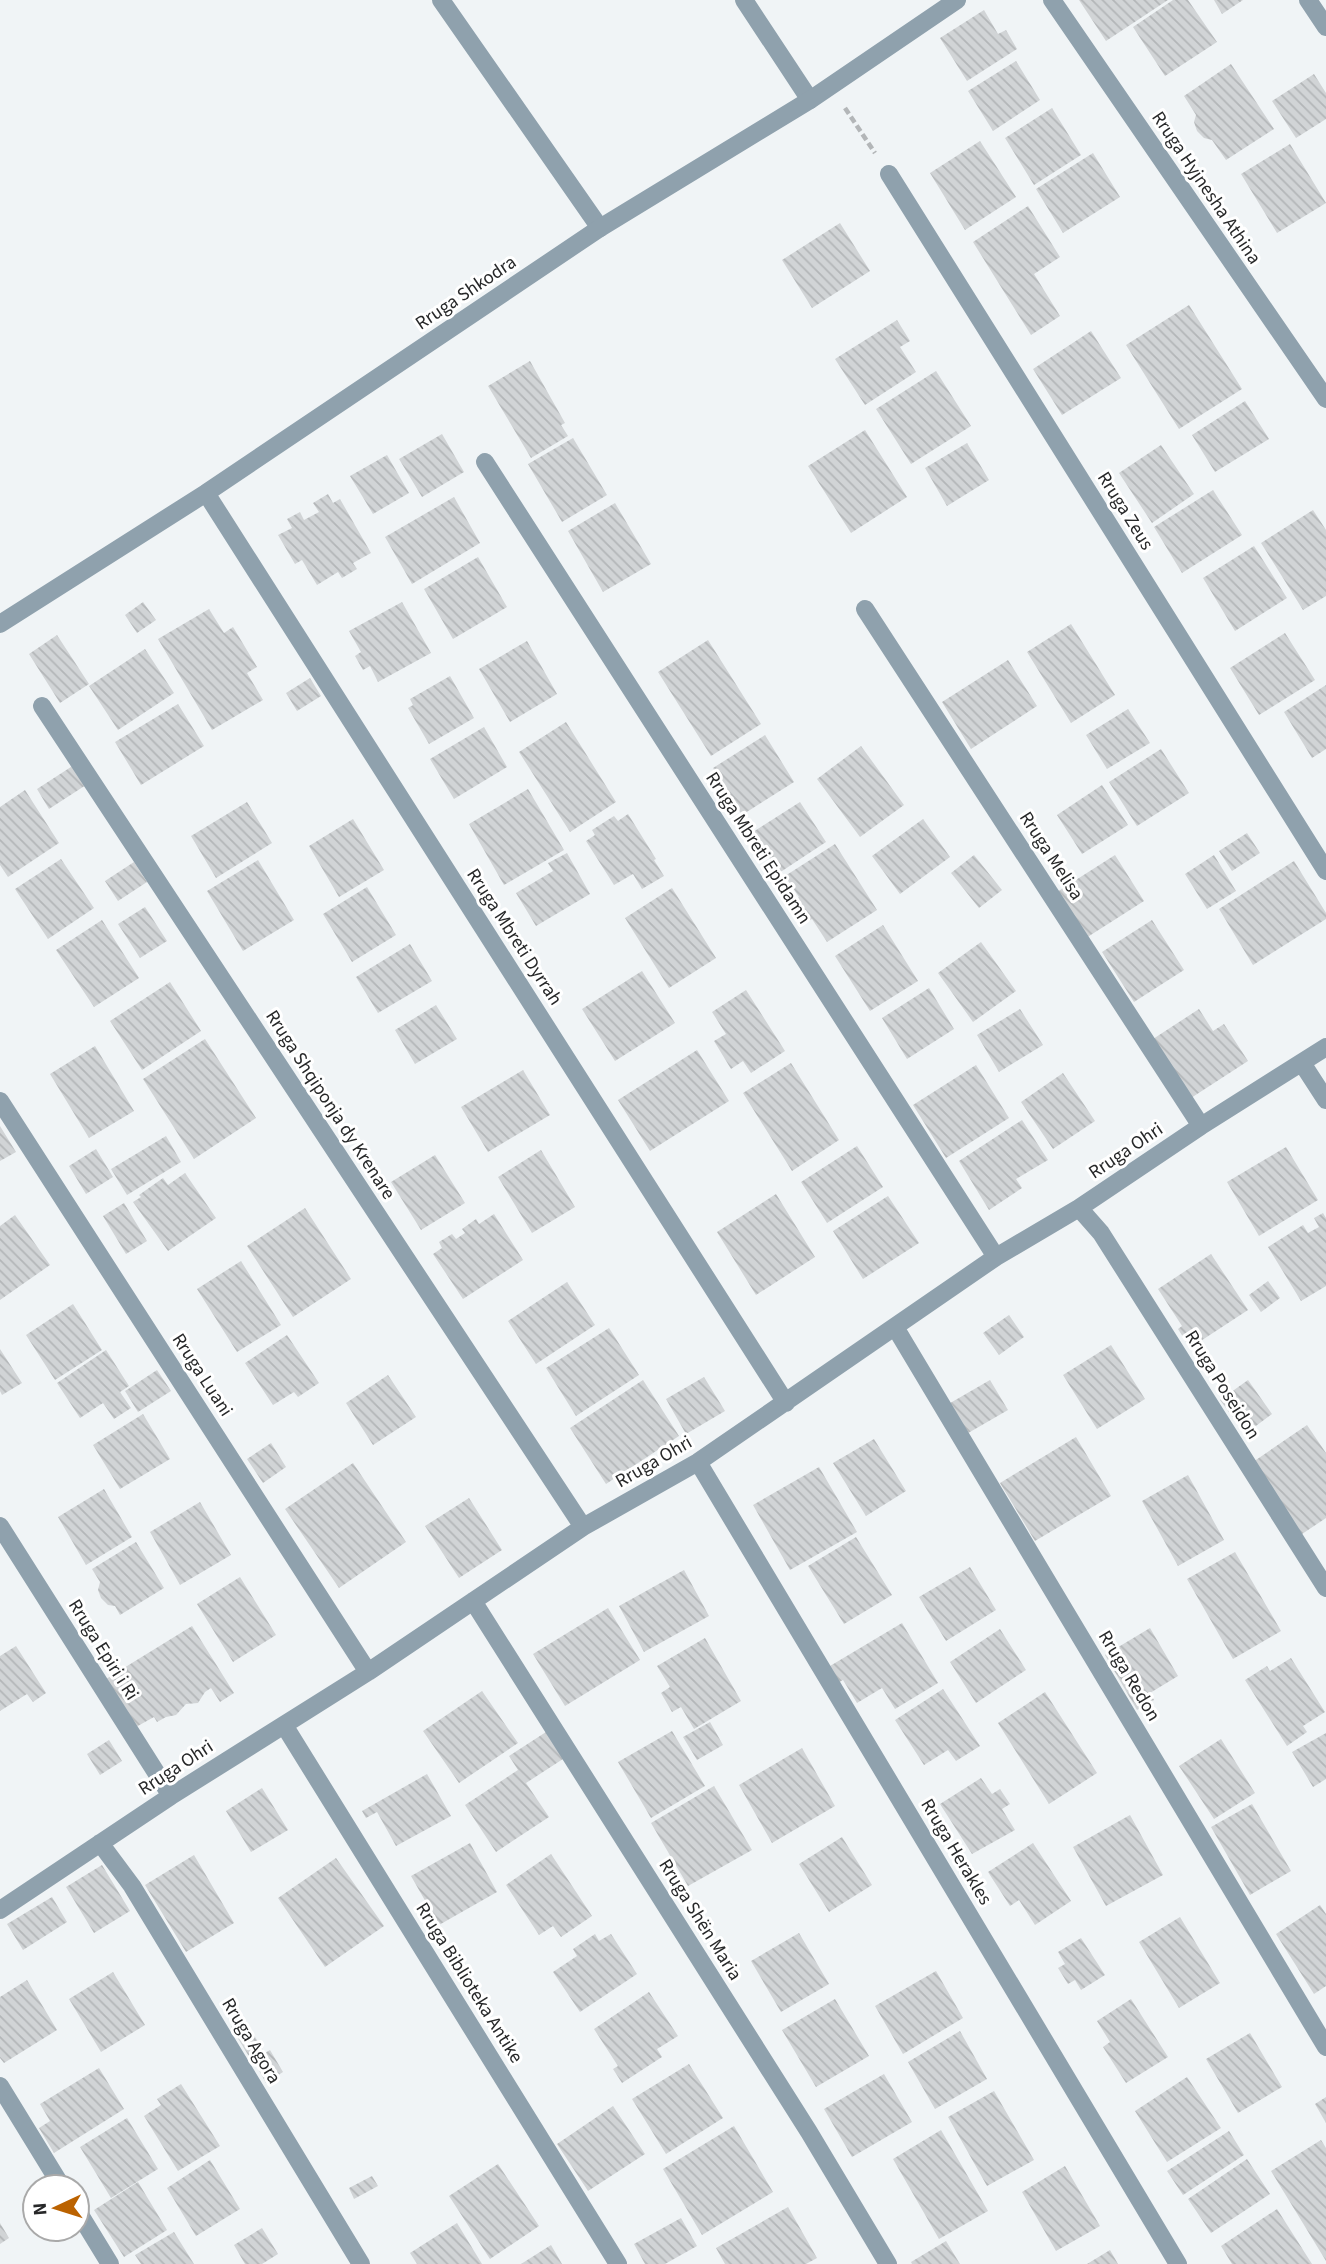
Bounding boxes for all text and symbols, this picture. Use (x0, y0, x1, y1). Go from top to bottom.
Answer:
street label: Rruga Hyjnesha Athina (1145, 106, 1267, 270)
street label: Rruga Shkodra (410, 249, 522, 337)
street label: Rruga Zeus (1090, 467, 1160, 555)
street label: Rruga Mbreti Epidamn (699, 767, 817, 929)
street label: Rruga Melisa (1012, 806, 1090, 906)
street label: Rruga Mbreti Dyrrah (460, 863, 568, 1011)
street label: Rruga Shqiponja dy Krenare (258, 1005, 402, 1205)
street label: Rruga Ohri (1083, 1116, 1169, 1186)
street label: Rruga Poseidon (1178, 1325, 1266, 1445)
street label: Rruga Luani (165, 1328, 239, 1422)
street label: Rruga Ohri (611, 1429, 697, 1495)
street label: Rruga Epiri i Ri (61, 1594, 145, 1706)
street label: Rruga Redon (1091, 1625, 1167, 1727)
street label: Rruga Ohri (133, 1734, 219, 1802)
street label: Rruga Herakles (914, 1794, 998, 1910)
street label: Rruga Shën Maria (652, 1854, 748, 1986)
street label: Rruga Biblioteka Antike (409, 1898, 529, 2068)
street label: Rruga Agora (215, 1993, 287, 2089)
north arrow (21, 2173, 91, 2243)
text: N (27, 2202, 54, 2216)

